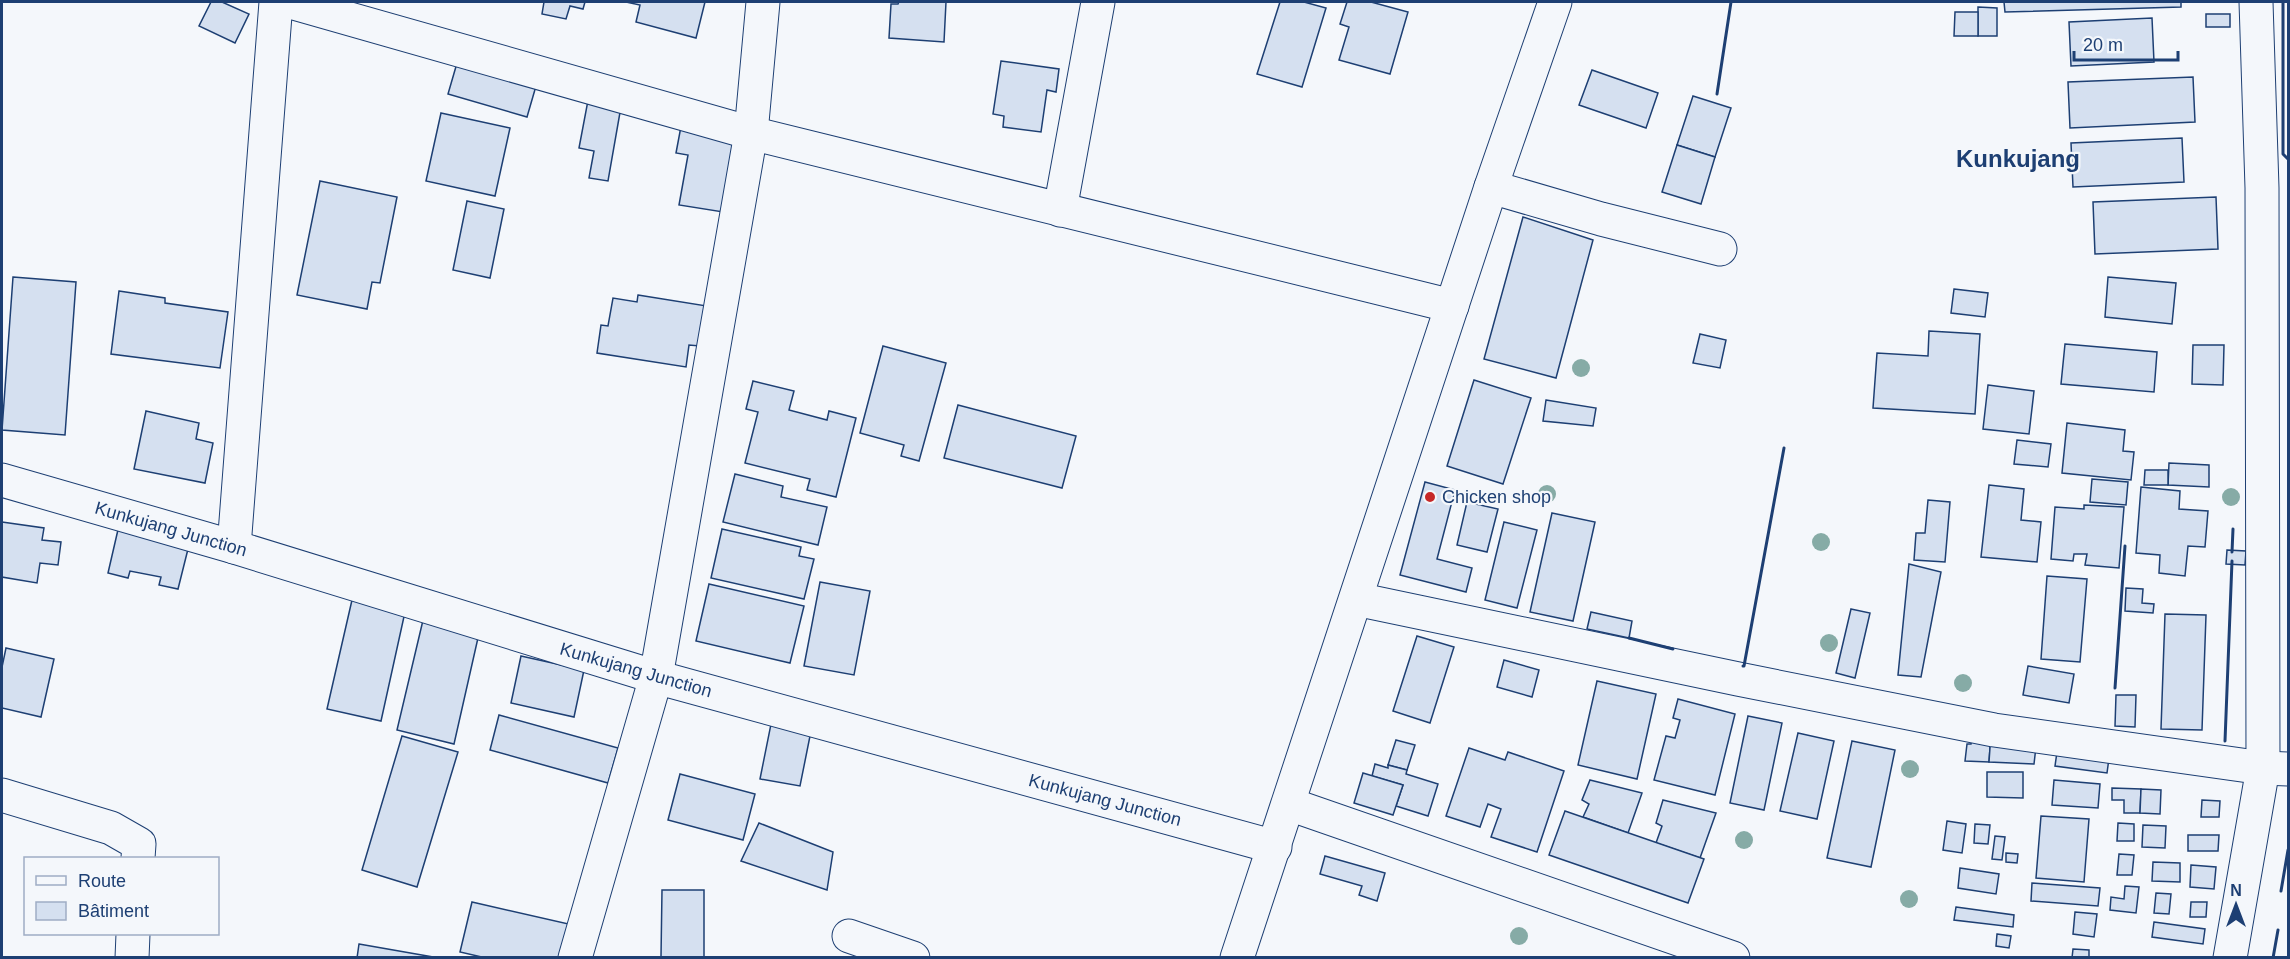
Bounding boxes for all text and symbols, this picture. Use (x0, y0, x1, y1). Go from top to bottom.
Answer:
scale bar (2074, 24, 2178, 62)
text: 20 m (2083, 35, 2123, 55)
district label: Kunkujang (1956, 145, 2080, 172)
place label: Chicken shop (1442, 487, 1551, 507)
marker: Chicken shop (1423, 490, 1437, 504)
street label: Kunkujang Junction (93, 498, 249, 560)
street label: Kunkujang Junction (558, 639, 714, 701)
street label: Kunkujang Junction (1027, 770, 1183, 830)
legend (24, 857, 219, 935)
text: Route (78, 871, 126, 891)
north arrow (2206, 875, 2266, 935)
text: N (2230, 882, 2242, 899)
text: Bâtiment (78, 901, 149, 921)

